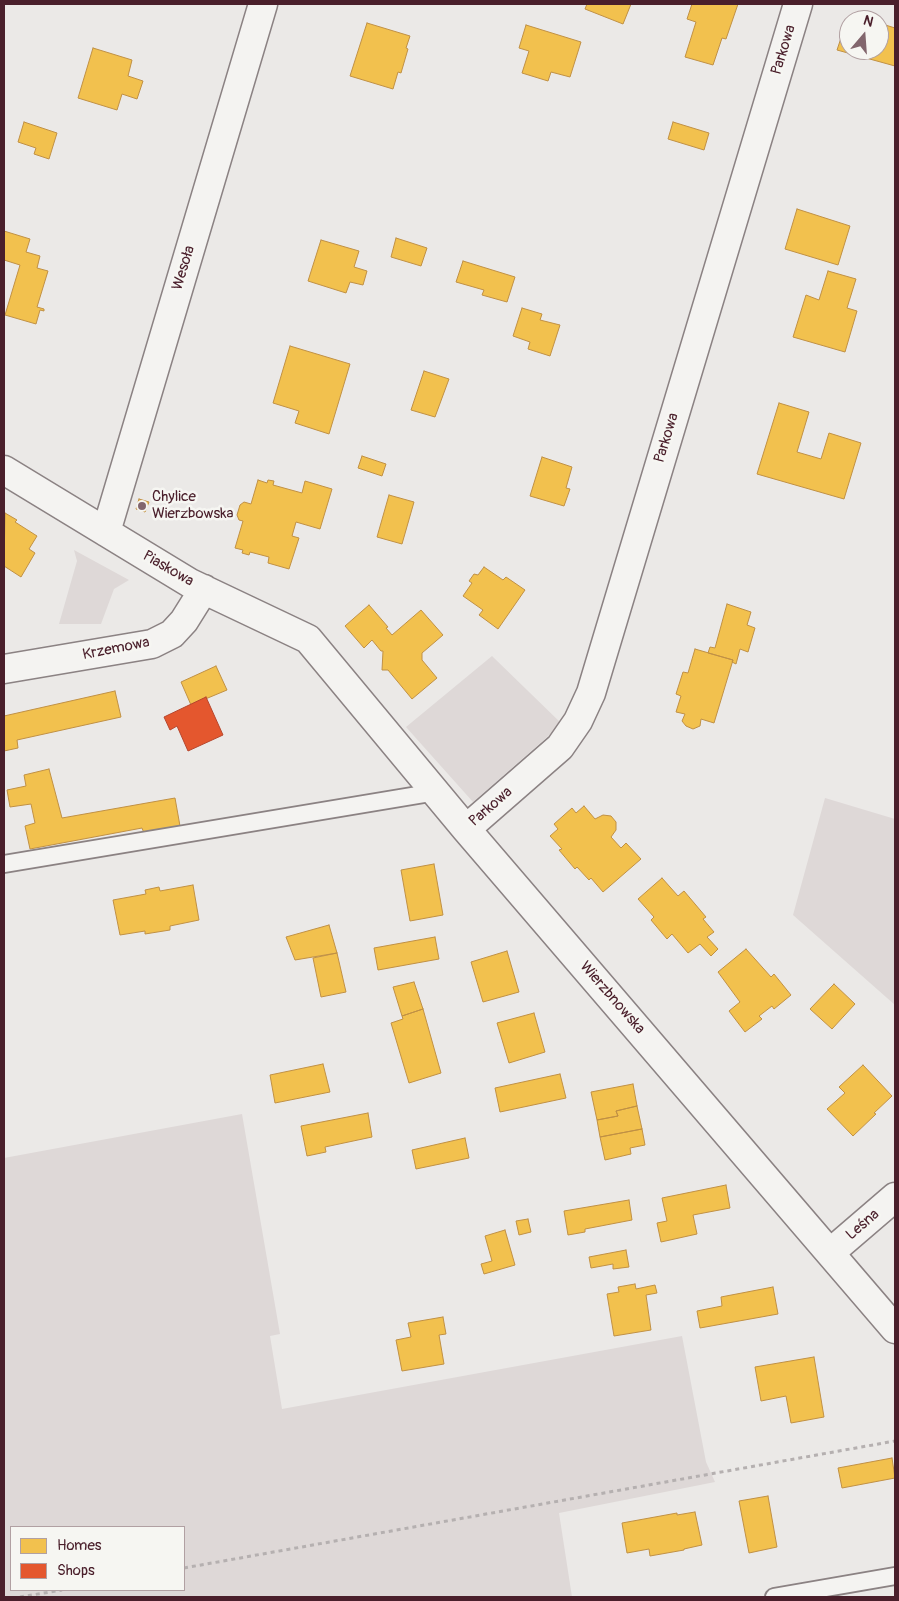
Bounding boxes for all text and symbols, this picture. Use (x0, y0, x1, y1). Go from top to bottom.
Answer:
north arrow (839, 10, 889, 60)
text: N (861, 12, 876, 31)
street label: Parkowa (768, 23, 800, 77)
street label: Wesoła (169, 244, 199, 292)
street label: Parkowa (651, 411, 683, 465)
place label: Chylice Wierzbowska (152, 488, 233, 523)
marker: Chylice Wierzbowska (136, 500, 148, 512)
street label: Piaskowa (139, 547, 197, 591)
street label: Krzemowa (81, 634, 151, 664)
street label: Parkowa (466, 783, 516, 831)
street label: Wierzbnowska (576, 958, 648, 1038)
street label: Leśna (843, 1206, 883, 1244)
legend (10, 1526, 185, 1591)
text: Homes (57, 1536, 102, 1555)
text: Shops (57, 1561, 95, 1580)

